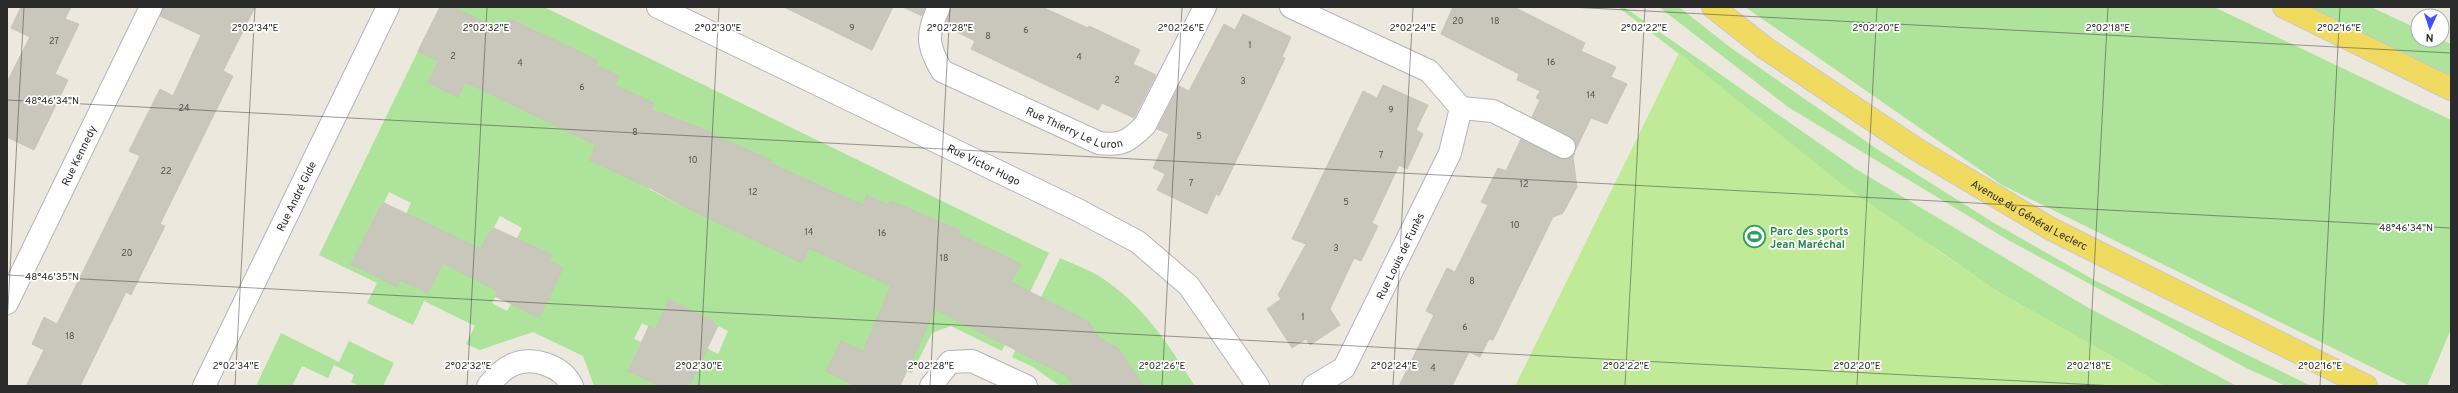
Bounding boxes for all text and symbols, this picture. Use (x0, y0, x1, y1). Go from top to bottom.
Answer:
north arrow (2410, 8, 2450, 48)
house number: 20 (1452, 16, 1464, 27)
house number: 18 (1491, 16, 1499, 27)
text: 2°02'34"E (231, 22, 279, 35)
text: 2°02'32"E (463, 22, 509, 35)
text: 2°02'30"E (694, 22, 742, 35)
text: 2°02'28"E (926, 22, 974, 35)
text: 2°02'26"E (1157, 22, 1205, 35)
text: 2°02'24"E (1389, 22, 1437, 35)
text: 2°02'22"E (1620, 22, 1668, 35)
text: 2°02'20"E (1852, 22, 1900, 35)
text: 2°02'18"E (2086, 22, 2130, 35)
text: 2°02'16"E (2317, 22, 2361, 35)
house number: 9 (849, 23, 855, 34)
house number: 6 (1023, 25, 1029, 36)
text: N (2425, 30, 2434, 44)
house number: 8 (985, 31, 991, 42)
house number: 27 (49, 36, 59, 47)
house number: 1 (1248, 40, 1252, 51)
house number: 2 (450, 51, 456, 62)
house number: 4 (1076, 52, 1082, 63)
house number: 16 (1547, 57, 1555, 68)
house number: 4 (517, 58, 523, 69)
house number: 2 (1114, 75, 1120, 86)
house number: 3 (1240, 76, 1246, 87)
house number: 6 (579, 82, 585, 93)
house number: 14 (1587, 90, 1596, 101)
text: 48°46'34"N (25, 95, 79, 108)
house number: 24 (178, 103, 190, 114)
street label: Rue Thierry Le Luron (1023, 104, 1125, 152)
house number: 9 (1388, 105, 1394, 116)
street label: Rue Kennedy (59, 123, 100, 189)
house number: 8 (632, 127, 638, 138)
house number: 5 (1196, 131, 1202, 142)
street label: Rue Victor Hugo (944, 142, 1023, 189)
house number: 7 (1379, 150, 1384, 161)
house number: 10 (688, 155, 698, 166)
street label: Rue André Gide (274, 159, 320, 234)
house number: 22 (160, 166, 172, 177)
street label: Avenue du Général Leclerc (1968, 177, 2090, 254)
house number: 7 (1189, 178, 1194, 189)
house number: 12 (1520, 179, 1528, 190)
house number: 12 (749, 187, 757, 198)
house number: 5 (1343, 197, 1349, 208)
street label: Rue Louis de Funès (1374, 211, 1428, 302)
house number: 10 (1510, 220, 1520, 231)
text: 48°46'34"N (2379, 222, 2433, 235)
sports icon: Parc des sports Jean Maréchal (1741, 224, 1767, 250)
place label: Parc des sports Jean Maréchal (1770, 225, 1849, 252)
house number: 14 (805, 227, 814, 238)
house number: 16 (878, 228, 886, 239)
house number: 3 (1333, 243, 1339, 254)
house number: 20 (121, 248, 133, 259)
house number: 18 (940, 253, 948, 264)
text: 48°46'35"N (25, 271, 79, 284)
house number: 8 (1469, 276, 1475, 287)
house number: 1 (1301, 312, 1305, 323)
house number: 6 (1462, 322, 1468, 333)
house number: 18 (66, 331, 74, 342)
text: 2°02'34"E (212, 360, 260, 373)
text: 2°02'32"E (445, 360, 491, 373)
text: 2°02'30"E (675, 360, 723, 373)
text: 2°02'28"E (907, 360, 955, 373)
text: 2°02'26"E (1138, 360, 1186, 373)
text: 2°02'24"E (1370, 360, 1418, 373)
text: 2°02'22"E (1602, 360, 1650, 373)
text: 2°02'20"E (1833, 360, 1881, 373)
text: 2°02'18"E (2067, 360, 2111, 373)
text: 2°02'16"E (2298, 360, 2342, 373)
house number: 4 (1430, 363, 1436, 374)

